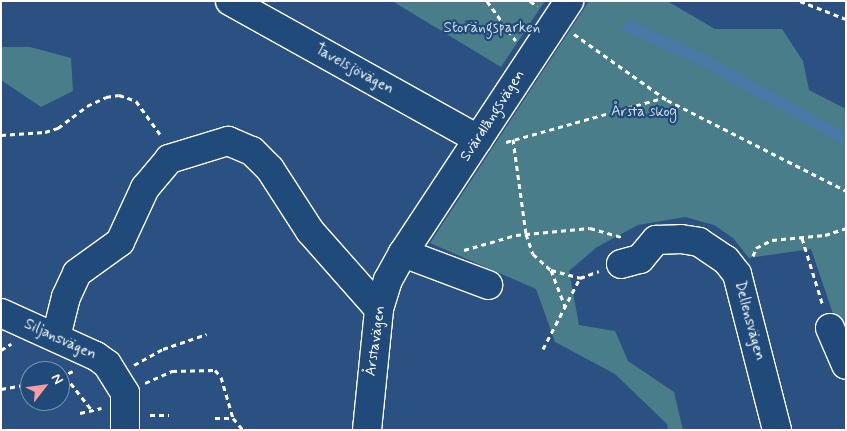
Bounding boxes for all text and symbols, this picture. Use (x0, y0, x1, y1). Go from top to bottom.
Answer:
park label: Storängsparken (444, 20, 540, 38)
street label: Tavelsjövägen (312, 41, 396, 99)
street label: Svärdlångsvägen (457, 67, 529, 165)
park label: Årsta skog (611, 104, 677, 122)
street label: Dellensvägen (730, 279, 768, 363)
street label: Årstavägen (362, 305, 390, 377)
street label: Siljansvägen (21, 315, 99, 365)
north arrow (20, 361, 70, 411)
text: N (47, 370, 67, 388)

